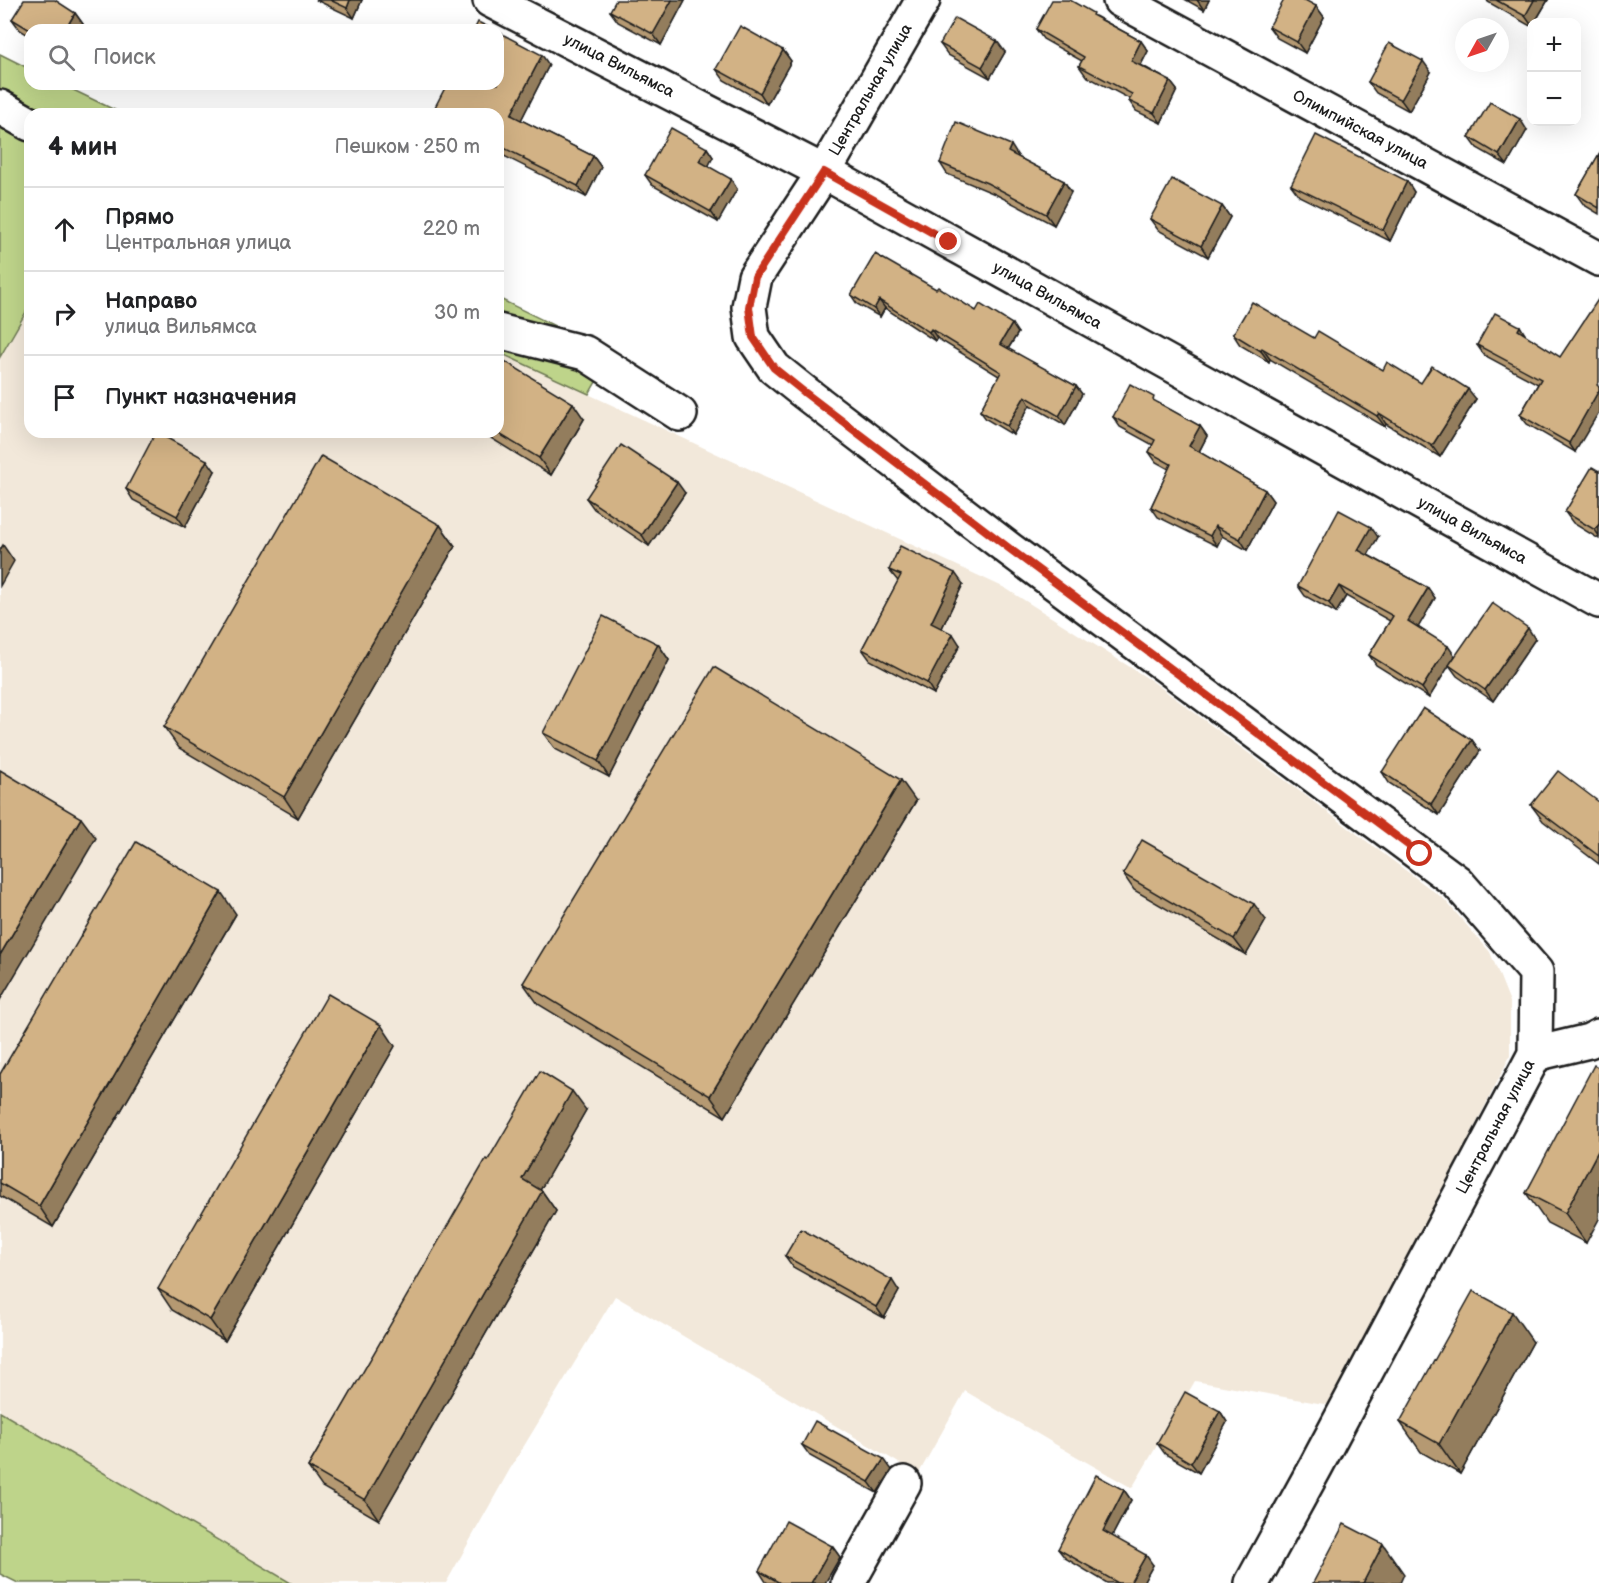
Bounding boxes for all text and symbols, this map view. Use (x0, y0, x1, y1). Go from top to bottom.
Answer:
north arrow (1455, 18, 1509, 72)
map controls (1527, 18, 1581, 126)
button: + (1527, 18, 1581, 72)
street label: Центральная улица (825, 20, 917, 159)
search box (24, 24, 504, 90)
street label: улица Вильямса (561, 30, 678, 102)
icon: search (45, 41, 78, 74)
text: Поиск (93, 44, 156, 71)
button: − (1527, 72, 1581, 126)
street label: Олимпийская улица (1289, 86, 1431, 174)
text: 4 мин (48, 132, 117, 163)
text: Пешком · 250 m (335, 135, 480, 159)
text: Прямо (105, 204, 174, 231)
icon: ahead (48, 213, 81, 246)
text: 220 m (423, 217, 480, 241)
route end (935, 228, 961, 254)
text: Центральная улица (105, 231, 291, 255)
street label: улица Вильямса (989, 258, 1105, 334)
text: Направо (105, 288, 197, 315)
icon: right (48, 297, 81, 330)
text: 30 m (434, 301, 480, 325)
text: улица Вильямса (105, 315, 257, 339)
icon: arrive (48, 381, 81, 414)
text: Пункт назначения (105, 384, 297, 411)
street label: улица Вильямса (1414, 493, 1530, 569)
route start (1406, 840, 1432, 866)
street label: Центральная улица (1453, 1056, 1540, 1197)

